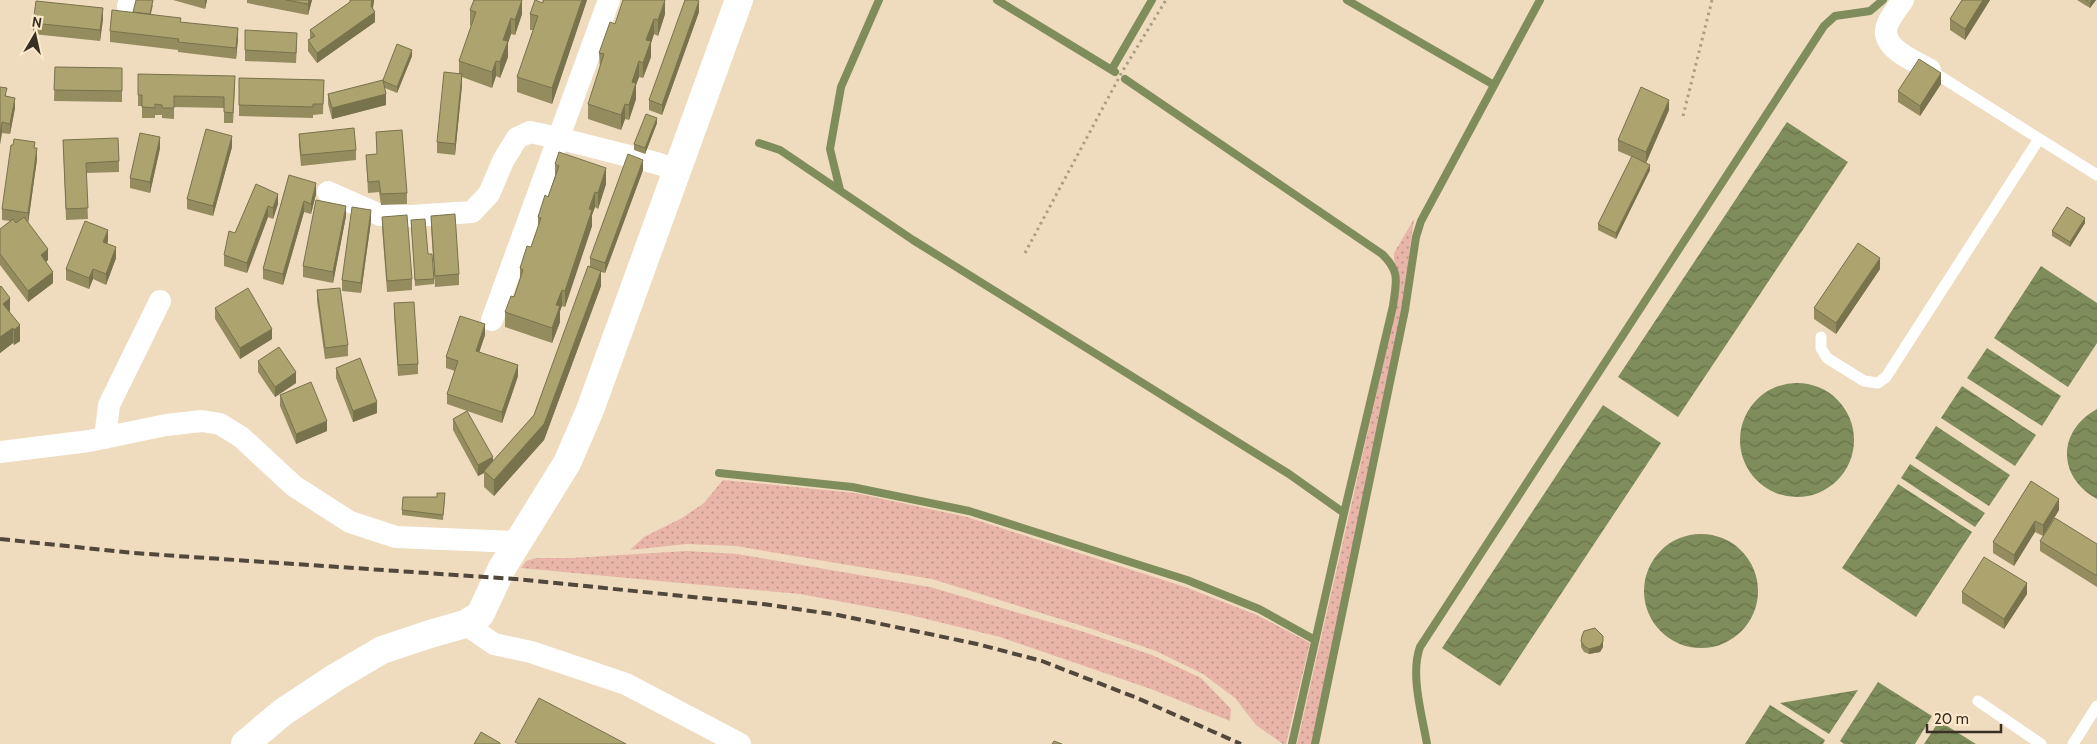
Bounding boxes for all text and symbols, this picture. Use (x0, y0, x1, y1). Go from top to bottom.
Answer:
north arrow (10, 10, 60, 60)
text: N (31, 12, 43, 32)
scale bar (1927, 702, 2001, 734)
text: 20 m (1934, 710, 1969, 728)

